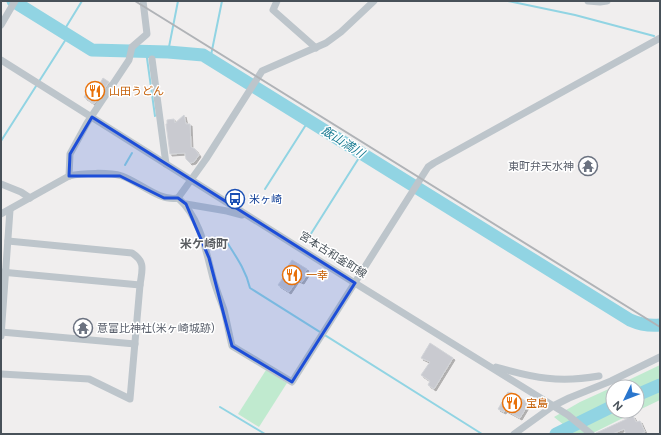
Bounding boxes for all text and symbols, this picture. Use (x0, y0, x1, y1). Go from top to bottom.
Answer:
restaurant icon: 山田うどん (84, 80, 106, 102)
place label: 山田うどん (109, 85, 164, 98)
water label: 飯山満川 (319, 123, 369, 162)
temple icon: 東町弁天水神 (577, 155, 599, 177)
place label: 東町弁天水神 (508, 160, 574, 173)
bus stop icon: 米ヶ崎 (224, 188, 246, 210)
place label: 米ヶ崎 (249, 193, 282, 206)
street label: 宮本古和釜町線 (297, 229, 369, 281)
district label: 米ケ崎町 (180, 237, 228, 251)
restaurant icon: 一幸 (281, 264, 303, 286)
place label: 一幸 (306, 269, 328, 282)
temple icon: 意富比神社(米ヶ崎城跡) (72, 317, 94, 339)
place label: 意富比神社(米ヶ崎城跡) (97, 322, 215, 335)
north arrow (605, 379, 645, 419)
restaurant icon: 宝島 (501, 392, 523, 414)
place label: 宝島 (526, 397, 548, 410)
text: N (610, 398, 626, 413)

